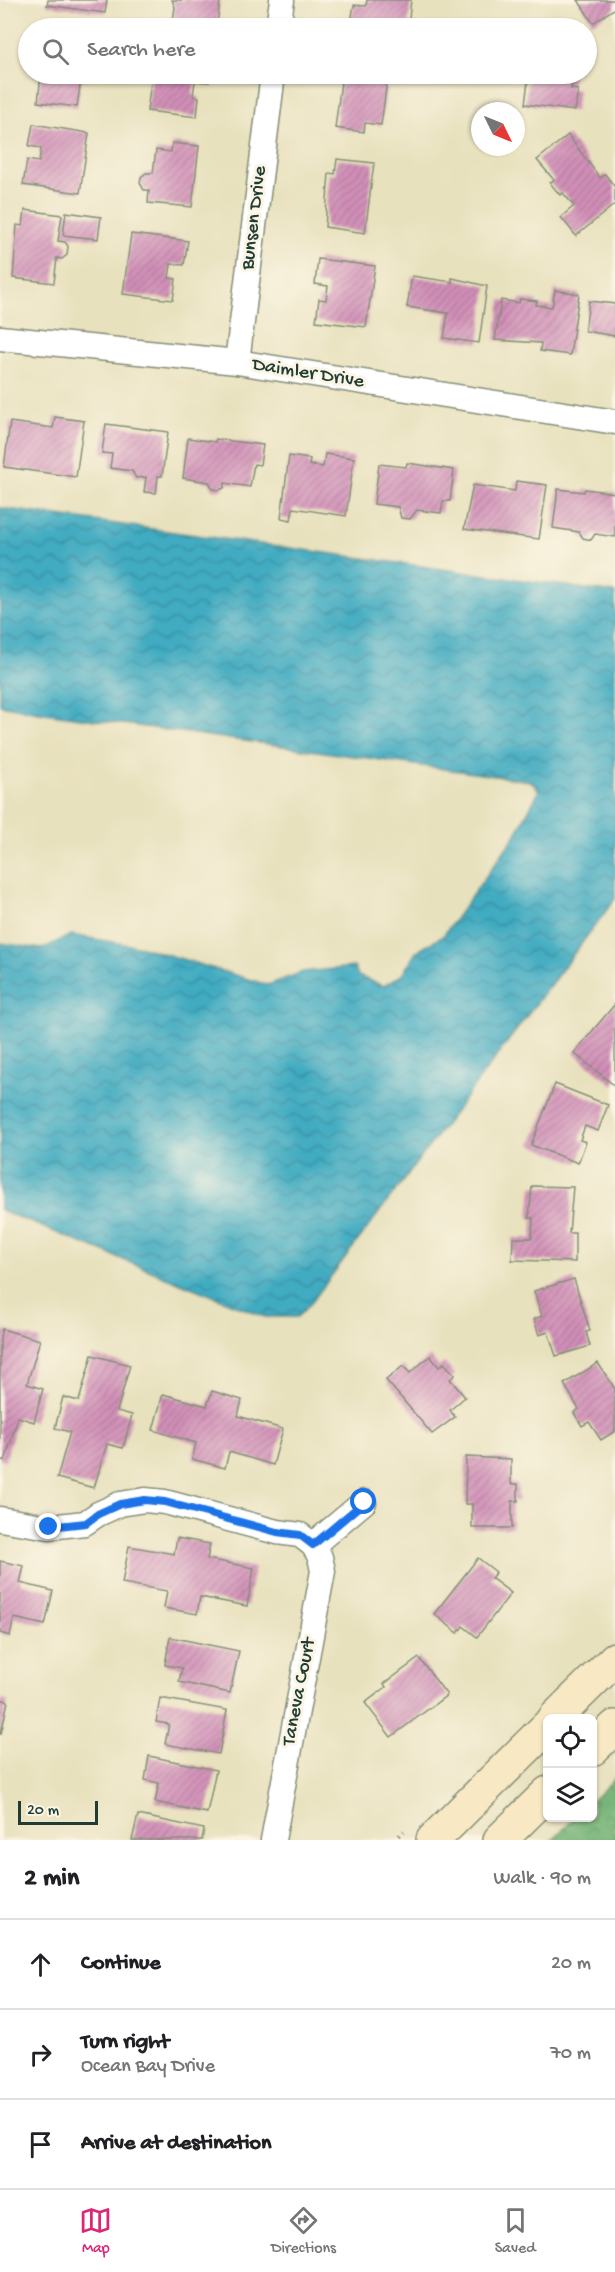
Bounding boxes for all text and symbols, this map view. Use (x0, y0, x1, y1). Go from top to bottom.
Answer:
search box (18, 18, 597, 84)
icon: search (39, 35, 72, 68)
text: Search here (87, 38, 195, 64)
north arrow (471, 102, 525, 156)
street label: Bunsen Drive (237, 164, 273, 272)
street label: Daimler Drive (249, 354, 366, 394)
route start (350, 1488, 376, 1514)
route end (35, 1513, 61, 1539)
street label: Taneva Court (278, 1634, 322, 1749)
map controls (543, 1714, 597, 1822)
button: locate (543, 1714, 597, 1768)
button: layers (543, 1768, 597, 1822)
scale bar (18, 1798, 98, 1826)
text: 20 m (27, 1802, 59, 1821)
text: 2 min (24, 1864, 79, 1895)
text: Walk · 90 m (494, 1868, 591, 1891)
icon: ahead (24, 1948, 57, 1981)
text: Continue (81, 1951, 161, 1977)
text: 20 m (551, 1953, 591, 1976)
text: Turn right (81, 2030, 169, 2056)
icon: right (24, 2038, 57, 2071)
text: 70 m (550, 2043, 591, 2066)
text: Ocean Bay Drive (81, 2056, 215, 2079)
icon: arrive (24, 2128, 57, 2161)
text: Arrive at destination (81, 2131, 271, 2157)
tab: Map (79, 2204, 112, 2259)
tab: Directions (271, 2204, 336, 2259)
tab: Saved (495, 2204, 536, 2259)

